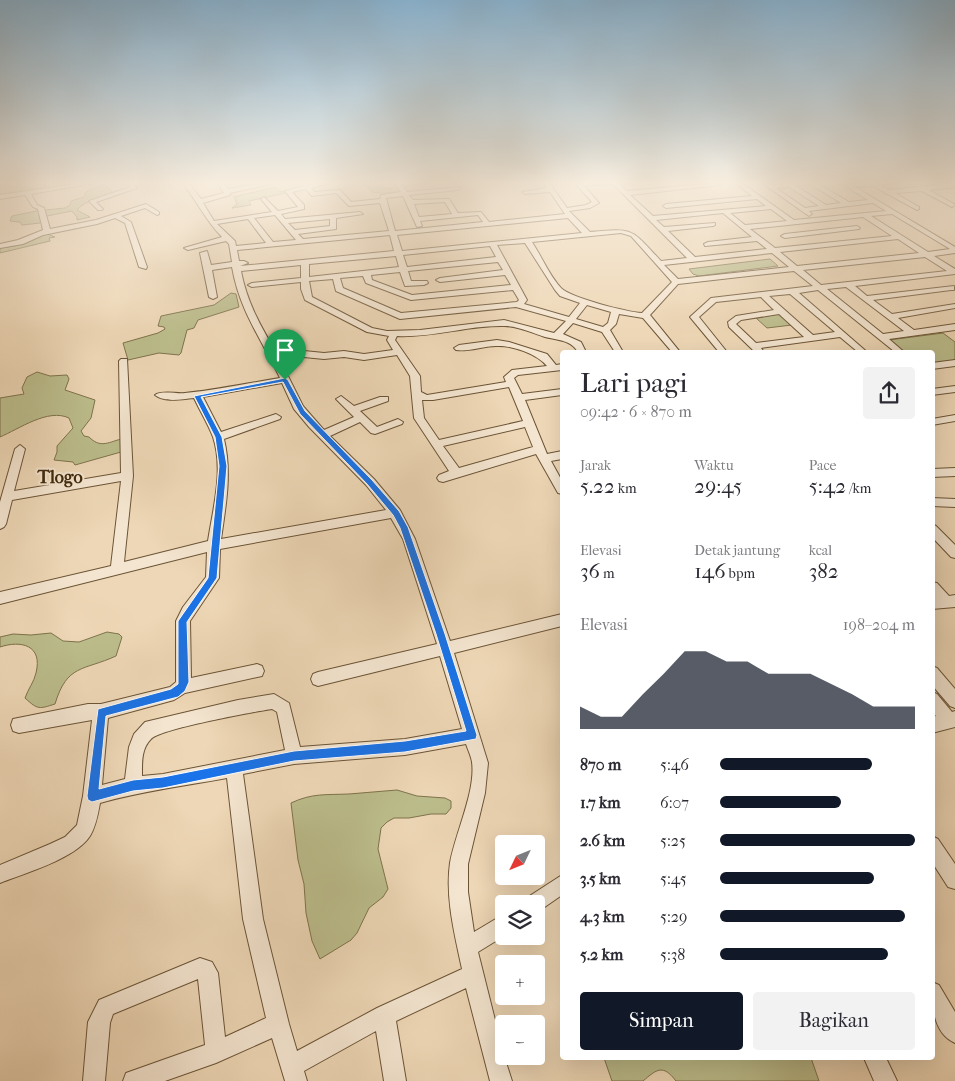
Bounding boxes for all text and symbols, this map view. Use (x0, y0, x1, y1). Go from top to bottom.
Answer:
pin (264, 329, 306, 380)
icon: arrive (271, 336, 299, 364)
text: Lari pagi (580, 366, 688, 399)
button: share (863, 367, 915, 419)
text: 09:42 · 6 × 870 m (580, 402, 692, 421)
text: Jarak (580, 457, 611, 474)
text: Waktu (694, 457, 734, 474)
text: Pace (809, 457, 837, 474)
district label: Tlogo (36, 467, 83, 488)
text: 5.22 (580, 474, 615, 498)
text: 29:45 (694, 474, 742, 498)
text: 5:42 (809, 474, 846, 498)
text: km (615, 480, 637, 497)
text: /km (846, 480, 871, 497)
text: Elevasi (580, 542, 622, 559)
text: Detak jantung (694, 542, 780, 559)
text: kcal (809, 542, 832, 559)
text: 36 (580, 559, 600, 583)
text: 146 (694, 559, 726, 583)
text: 382 (809, 559, 839, 583)
text: m (600, 565, 615, 582)
text: bpm (726, 565, 755, 582)
text: Elevasi (580, 615, 628, 634)
text: 198–204 m (843, 615, 915, 634)
text: 870 m (580, 755, 621, 774)
text: 5:46 (660, 755, 689, 774)
text: 1.7 km (580, 793, 621, 812)
text: 6:07 (660, 793, 689, 812)
text: 2.6 km (580, 831, 625, 850)
text: 5:25 (660, 831, 686, 850)
north arrow (495, 835, 545, 885)
map controls (495, 835, 545, 1065)
text: 3.5 km (580, 869, 621, 888)
text: 5:45 (660, 869, 687, 888)
button: layers (495, 895, 545, 945)
text: 4.3 km (580, 907, 624, 926)
text: 5:29 (660, 907, 687, 926)
text: 5.2 km (580, 945, 623, 964)
text: 5:38 (660, 945, 685, 964)
button: + (495, 955, 545, 1005)
button: Simpan (580, 992, 743, 1050)
button: Bagikan (753, 992, 915, 1050)
button: − (495, 1015, 545, 1065)

